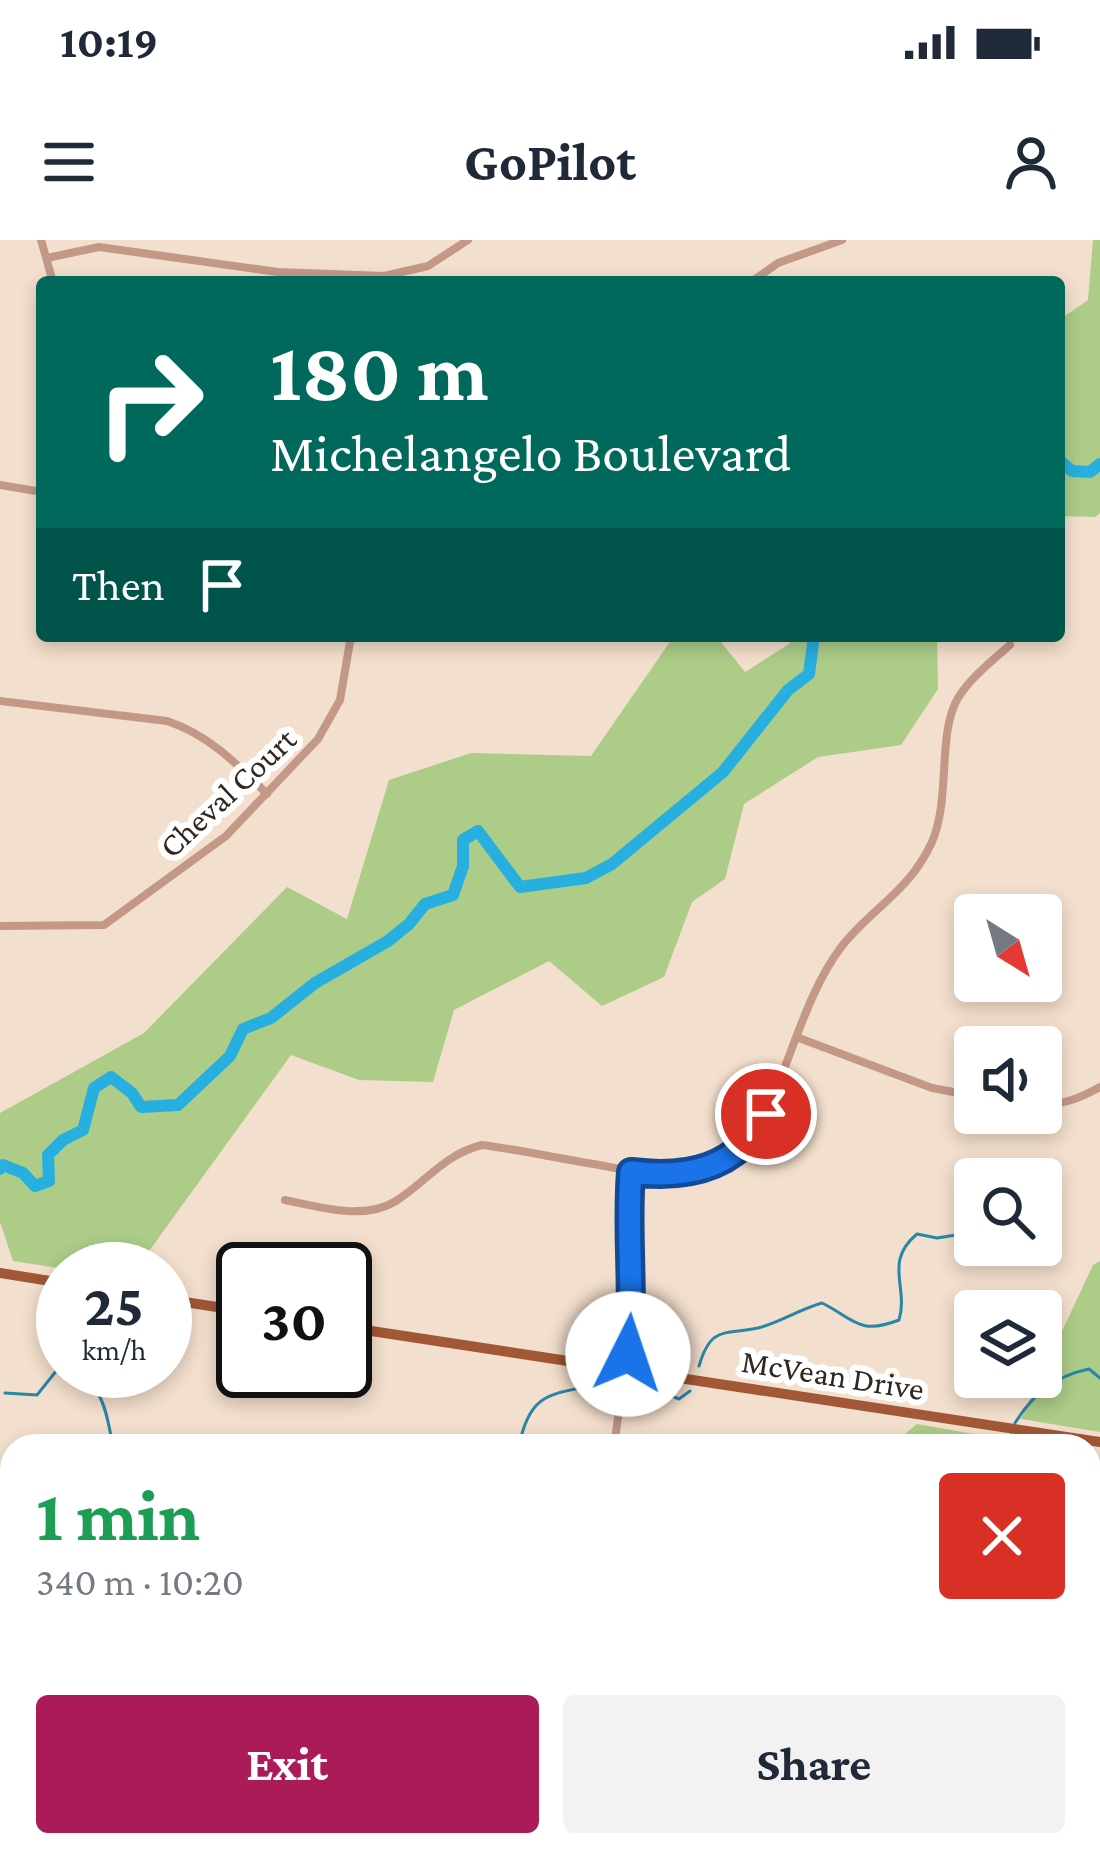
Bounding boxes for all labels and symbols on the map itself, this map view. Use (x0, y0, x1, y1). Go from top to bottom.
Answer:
street label: Cheval Court (152, 719, 304, 865)
north arrow (954, 894, 1062, 1002)
pin (715, 1063, 817, 1165)
speed limit sign: 30 (216, 1242, 372, 1398)
position arrow (565, 1291, 691, 1417)
street label: McVean Drive (739, 1342, 927, 1407)

